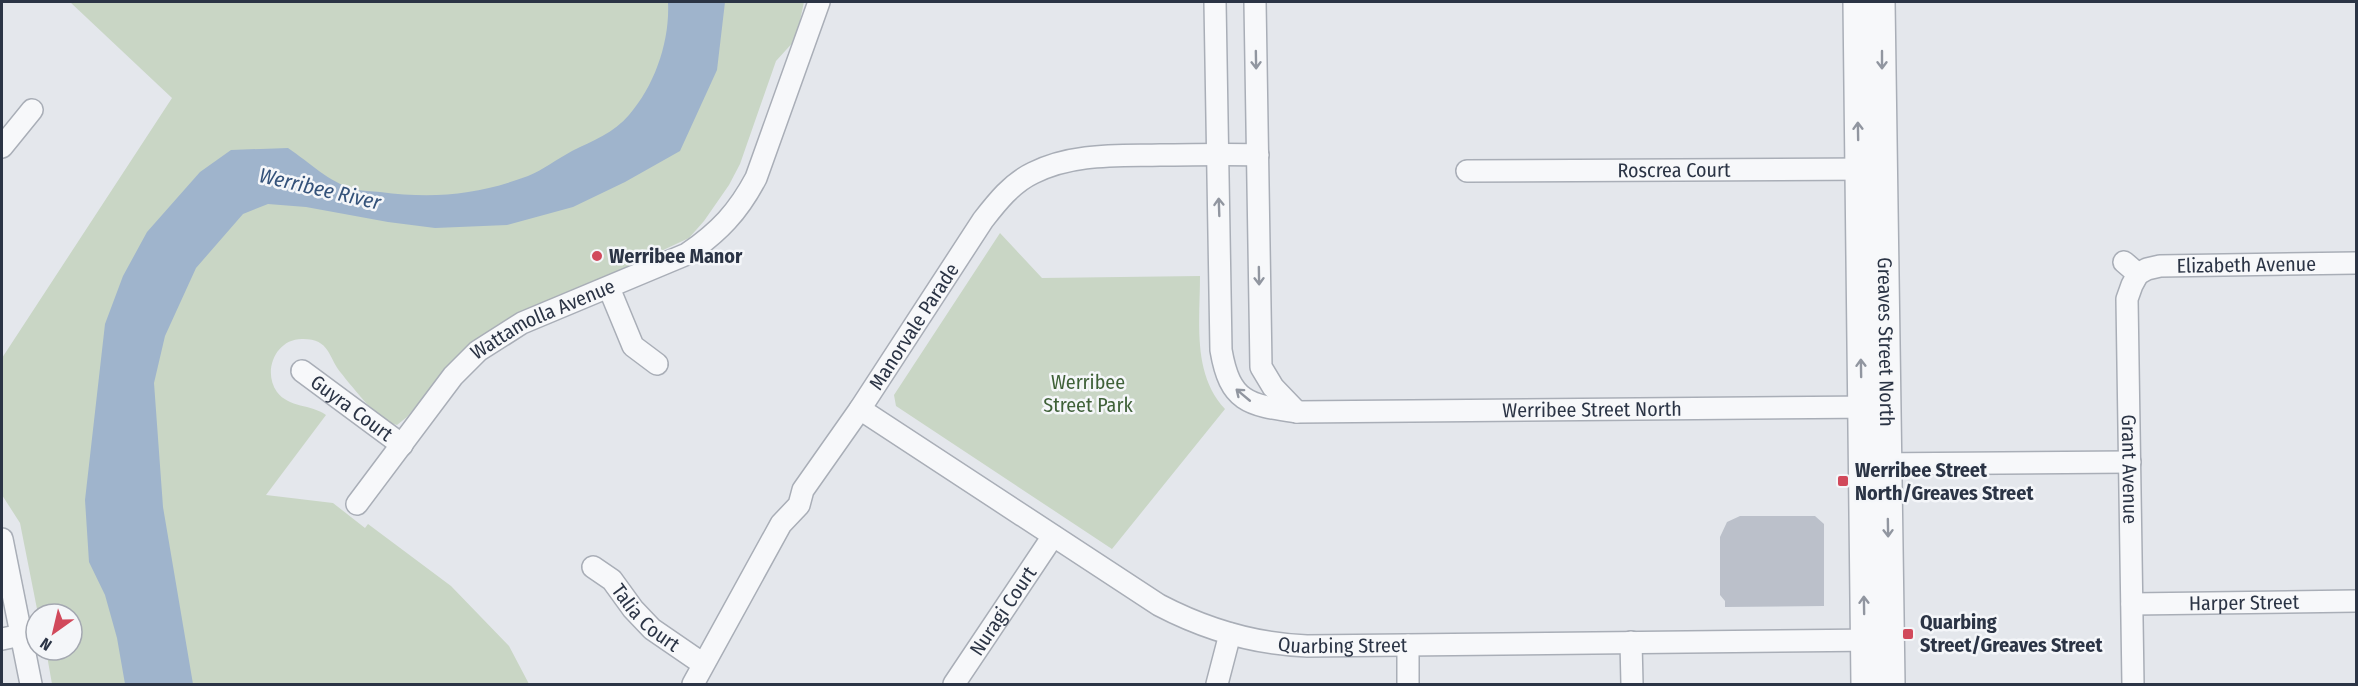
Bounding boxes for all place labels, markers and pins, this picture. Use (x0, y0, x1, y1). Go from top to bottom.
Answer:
place label: Werribee Manor (609, 244, 743, 268)
marker: Werribee Manor (590, 249, 604, 263)
place label: Werribee Street North/Greaves Street (1855, 458, 2034, 505)
marker: Werribee Street North/Greaves Street (1836, 474, 1850, 488)
place label: Quarbing Street/Greaves Street (1920, 610, 2103, 657)
marker: Quarbing Street/Greaves Street (1901, 627, 1915, 641)

